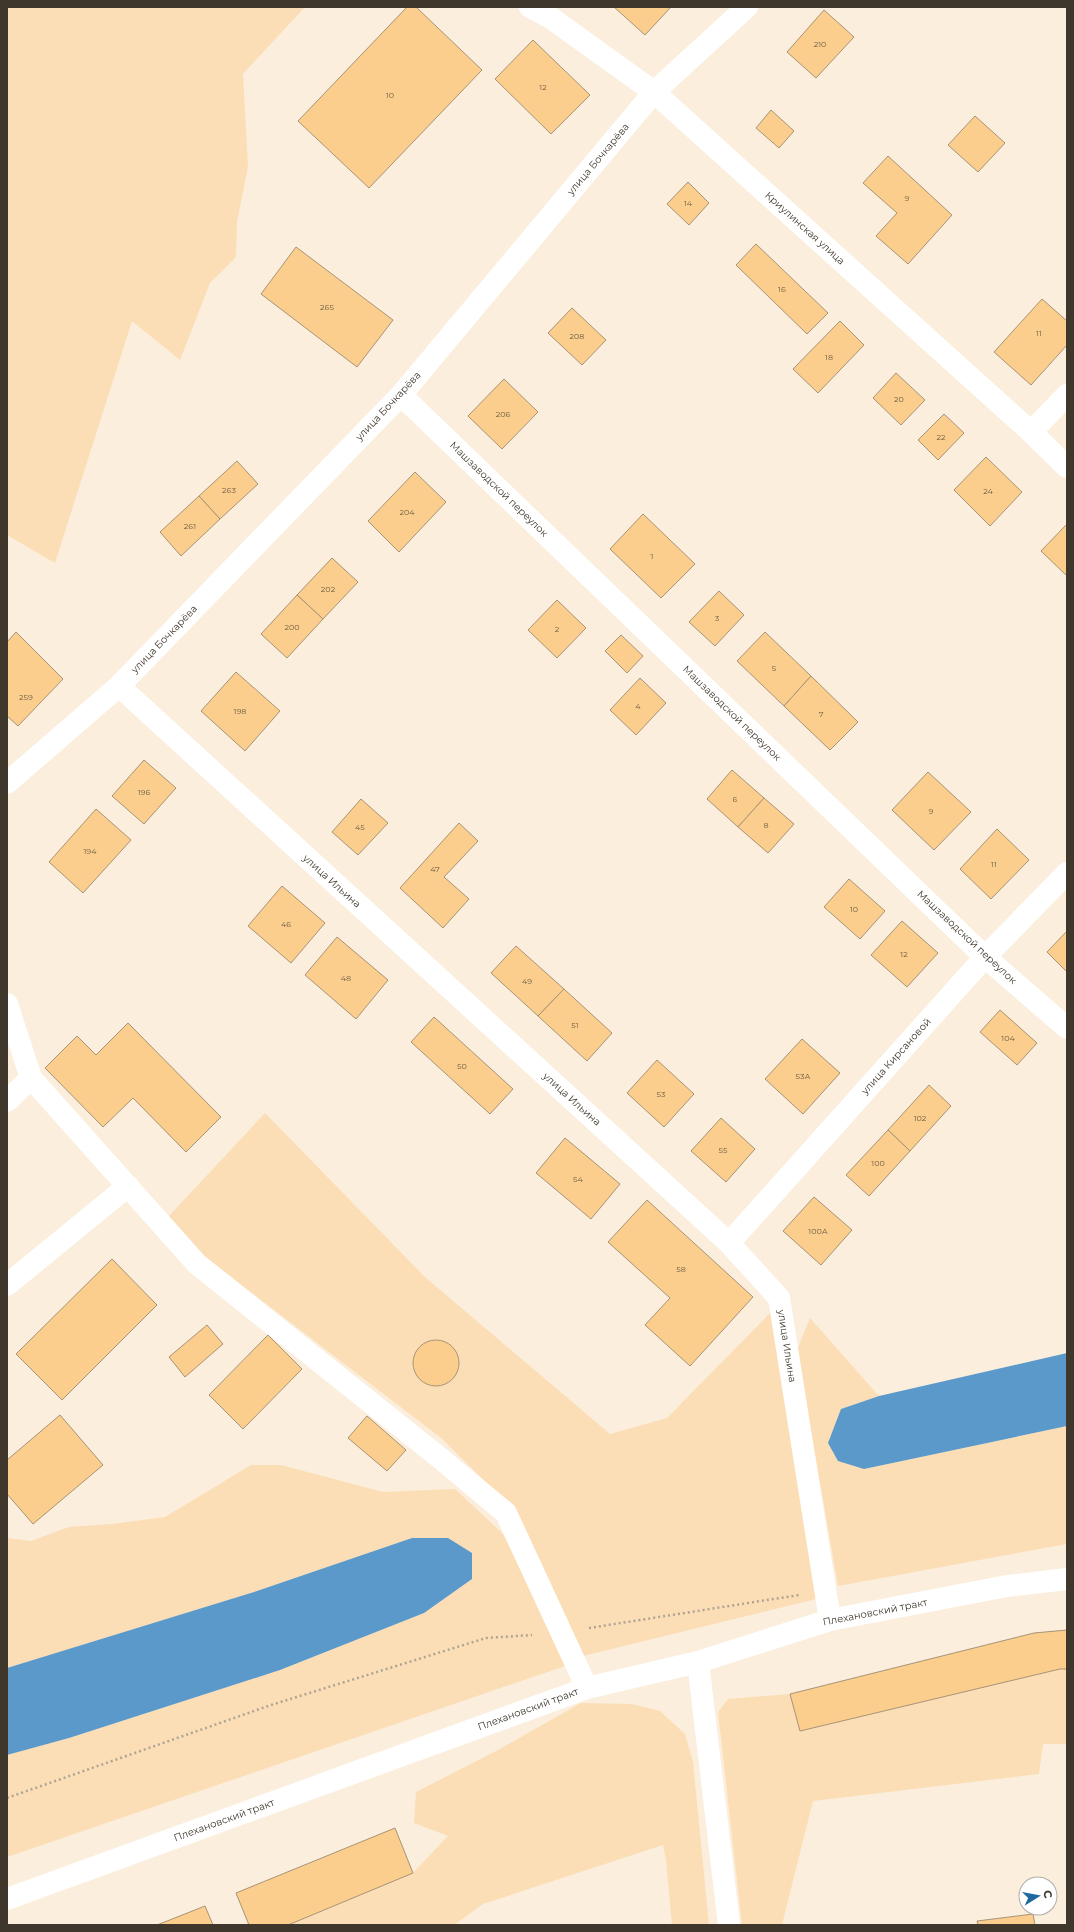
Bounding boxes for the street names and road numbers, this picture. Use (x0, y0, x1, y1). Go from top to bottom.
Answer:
street label: улица Бочкарёва (563, 120, 632, 198)
street label: Криулинская улица (762, 189, 848, 267)
street label: улица Бочкарёва (352, 369, 423, 444)
street label: Машзаводской переулок (447, 439, 551, 540)
street label: улица Бочкарёва (127, 602, 200, 677)
street label: Машзаводской переулок (680, 663, 784, 764)
street label: улица Ильина (300, 851, 364, 910)
street label: Машзаводской переулок (914, 887, 1020, 987)
street label: улица Кирсановой (858, 1015, 934, 1098)
street label: улица Ильина (540, 1069, 604, 1128)
street label: улица Ильина (775, 1308, 799, 1383)
street label: Плехановский тракт (822, 1595, 929, 1629)
street label: Плехановский тракт (476, 1685, 580, 1733)
street label: Плехановский тракт (172, 1796, 276, 1844)

